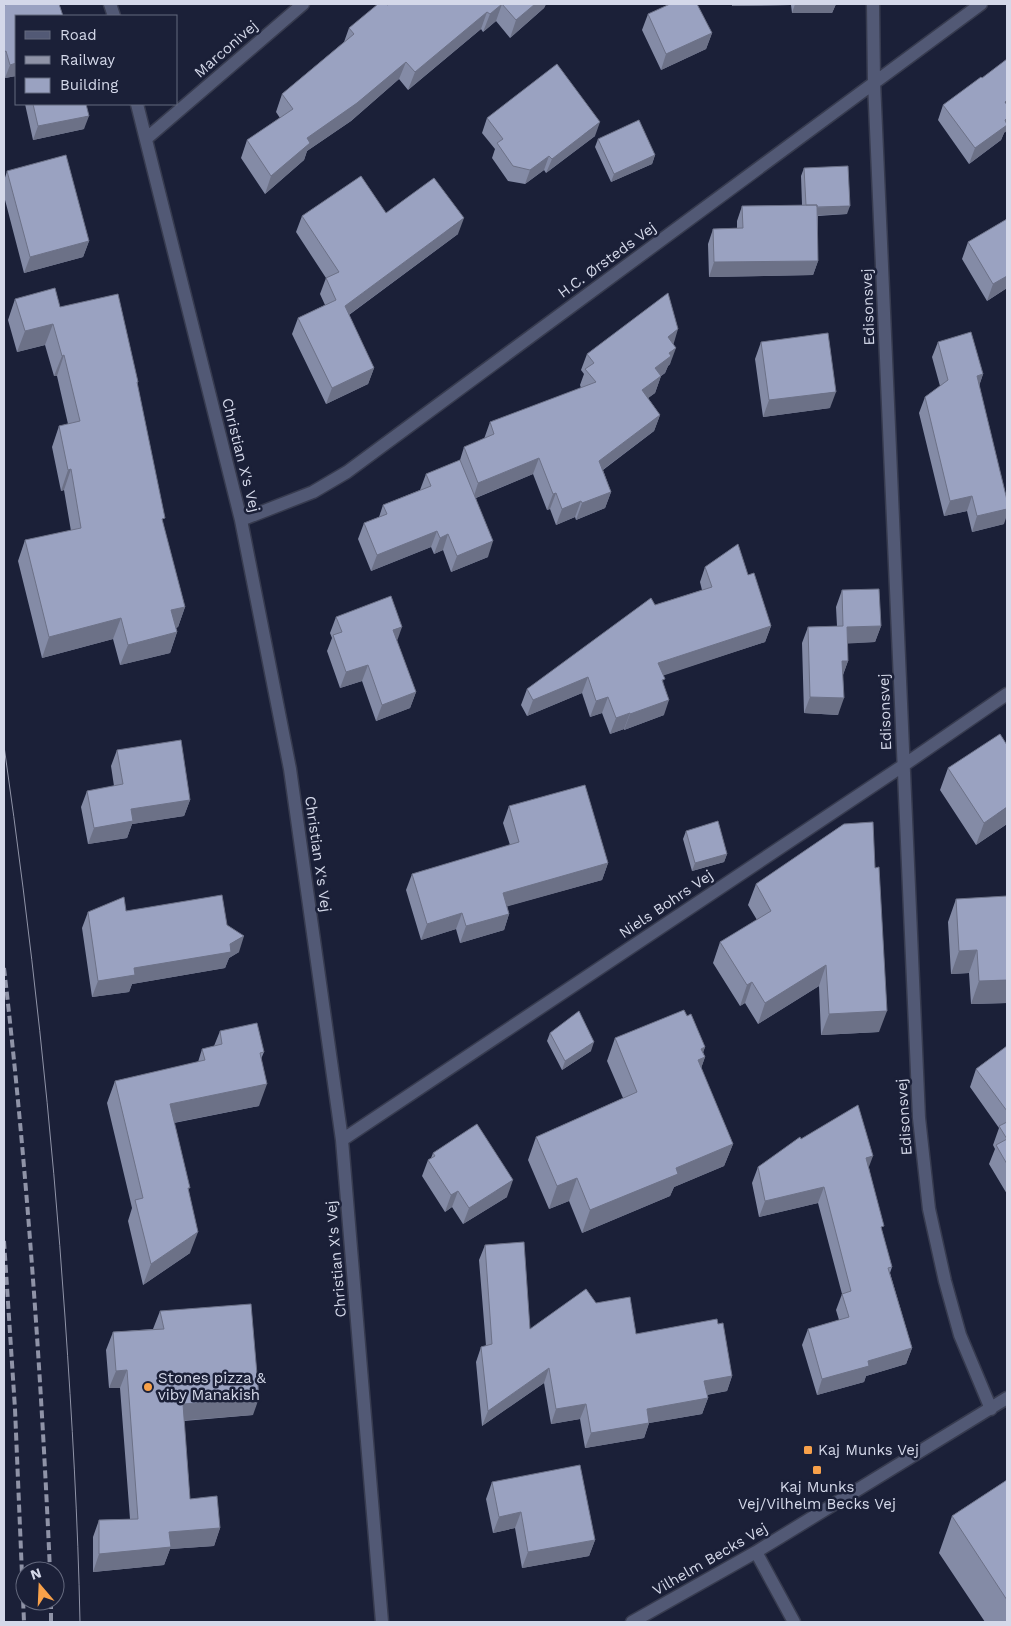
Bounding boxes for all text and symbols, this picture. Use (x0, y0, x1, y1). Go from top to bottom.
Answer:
legend (15, 15, 178, 105)
street label: Marconivej (191, 17, 261, 81)
text: Road (60, 26, 97, 44)
text: Railway (60, 51, 115, 69)
text: Building (60, 76, 118, 94)
street label: H.C. Ørsteds Vej (554, 218, 660, 302)
street label: Edisonsvej (858, 268, 878, 346)
street label: Christian X's Vej (218, 396, 264, 514)
street label: Edisonsvej (875, 673, 895, 751)
street label: Christian X's Vej (301, 795, 335, 913)
street label: Niels Bohrs Vej (616, 866, 716, 942)
street label: Edisonsvej (892, 1078, 916, 1156)
street label: Christian X's Vej (322, 1200, 350, 1318)
place label: Stones pizza & viby Manakish (158, 1369, 267, 1404)
marker: Stones pizza & viby Manakish (142, 1381, 154, 1393)
place label: Kaj Munks Vej (818, 1441, 919, 1459)
marker: Kaj Munks Vej (802, 1444, 814, 1456)
marker: Kaj Munks Vej/Vilhelm Becks Vej (811, 1464, 823, 1476)
place label: Kaj Munks Vej/Vilhelm Becks Vej (738, 1478, 896, 1513)
street label: Vilhelm Becks Vej (649, 1519, 771, 1599)
north arrow (15, 1561, 65, 1611)
text: N (28, 1564, 43, 1583)

